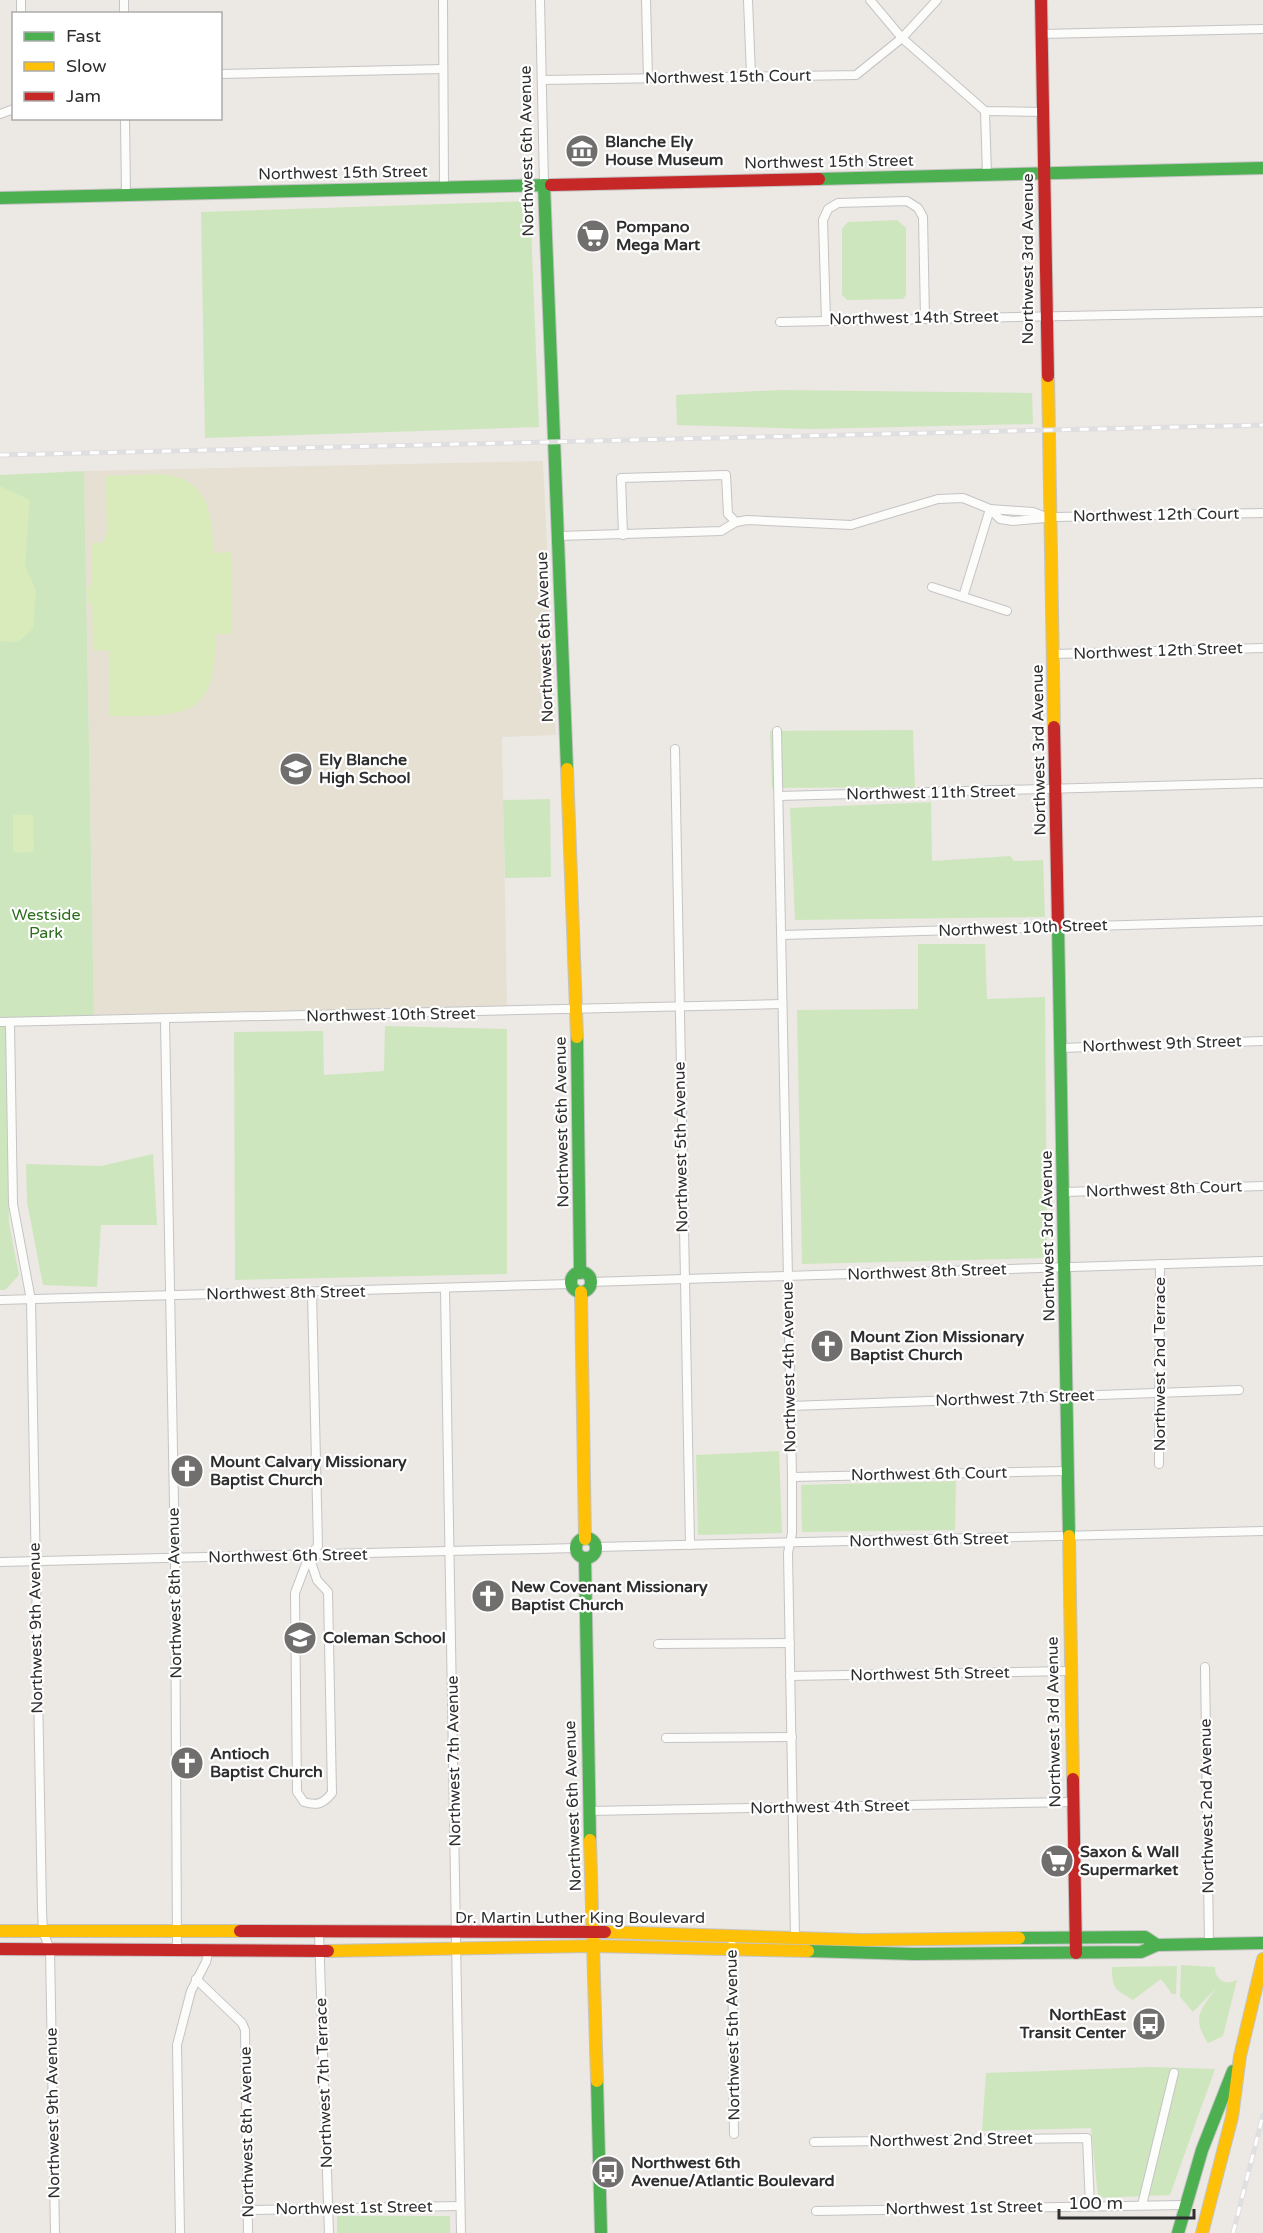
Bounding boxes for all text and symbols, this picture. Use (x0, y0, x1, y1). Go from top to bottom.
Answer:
legend (12, 12, 222, 120)
text: Fast (66, 25, 101, 47)
text: Slow (66, 55, 107, 77)
street label: Northwest 6th Avenue (516, 65, 538, 237)
street label: Northwest 15th Court (645, 66, 811, 88)
text: Jam (66, 85, 101, 107)
place label: Blanche Ely House Museum (605, 132, 723, 170)
museum icon: Blanche Ely House Museum (564, 133, 600, 169)
street label: Northwest 15th Street (744, 151, 914, 173)
street label: Northwest 15th Street (258, 162, 428, 184)
street label: Northwest 3rd Avenue (1018, 173, 1038, 345)
place label: Pompano Mega Mart (616, 217, 701, 255)
supermarket icon: Pompano Mega Mart (575, 218, 611, 254)
street label: Northwest 14th Street (829, 307, 999, 329)
street label: Northwest 12th Court (1073, 504, 1239, 526)
street label: Northwest 6th Avenue (532, 551, 558, 723)
street label: Northwest 12th Street (1073, 638, 1243, 664)
street label: Northwest 3rd Avenue (1028, 664, 1050, 836)
place label: Ely Blanche High School (319, 750, 410, 788)
school or university icon: Ely Blanche High School (278, 751, 314, 787)
street label: Northwest 11th Street (846, 782, 1016, 804)
park label: Westside Park (11, 905, 81, 943)
street label: Northwest 10th Street (938, 915, 1108, 941)
street label: Northwest 10th Street (306, 1004, 476, 1026)
street label: Northwest 9th Street (1082, 1031, 1242, 1057)
street label: Northwest 6th Avenue (551, 1036, 573, 1208)
street label: Northwest 5th Avenue (670, 1061, 692, 1233)
street label: Northwest 3rd Avenue (1037, 1150, 1059, 1322)
street label: Northwest 8th Court (1086, 1176, 1242, 1202)
street label: Northwest 8th Street (847, 1259, 1007, 1285)
street label: Northwest 2nd Terrace (1150, 1277, 1170, 1451)
street label: Northwest 4th Avenue (778, 1281, 800, 1453)
street label: Northwest 8th Street (206, 1282, 366, 1304)
place label: Mount Zion Missionary Baptist Church (850, 1327, 1025, 1365)
church icon: Mount Zion Missionary Baptist Church (809, 1328, 845, 1364)
street label: Northwest 7th Street (935, 1385, 1095, 1411)
place label: Mount Calvary Missionary Baptist Church (210, 1452, 407, 1490)
church icon: Mount Calvary Missionary Baptist Church (169, 1453, 205, 1489)
street label: Northwest 6th Court (851, 1463, 1007, 1485)
street label: Northwest 8th Avenue (164, 1507, 186, 1679)
street label: Northwest 6th Street (849, 1529, 1009, 1551)
street label: Northwest 9th Avenue (25, 1542, 47, 1714)
street label: Northwest 6th Street (208, 1545, 368, 1567)
place label: New Covenant Missionary Baptist Church (511, 1577, 708, 1615)
church icon: New Covenant Missionary Baptist Church (470, 1578, 506, 1614)
school or university icon: Coleman School (282, 1620, 318, 1656)
place label: Coleman School (323, 1628, 446, 1648)
street label: Northwest 3rd Avenue (1043, 1636, 1065, 1808)
street label: Northwest 5th Street (850, 1663, 1010, 1685)
street label: Northwest 7th Avenue (443, 1675, 465, 1847)
street label: Northwest 2nd Avenue (1195, 1718, 1219, 1894)
street label: Northwest 6th Avenue (560, 1720, 586, 1892)
place label: Antioch Baptist Church (210, 1744, 323, 1782)
church icon: Antioch Baptist Church (169, 1745, 205, 1781)
street label: Northwest 4th Street (750, 1796, 910, 1818)
place label: Saxon & Wall Supermarket (1080, 1842, 1179, 1880)
supermarket icon: Saxon & Wall Supermarket (1039, 1843, 1075, 1879)
street label: Dr. Martin Luther King Boulevard (455, 1908, 705, 1928)
street label: Northwest 5th Avenue (722, 1949, 744, 2121)
street label: Northwest 7th Terrace (311, 1998, 337, 2168)
place label: NorthEast Transit Center (1019, 2005, 1127, 2043)
bus stop icon: NorthEast Transit Center (1131, 2006, 1167, 2042)
street label: Northwest 9th Avenue (42, 2027, 64, 2199)
street label: Northwest 8th Avenue (236, 2046, 258, 2218)
street label: Northwest 2nd Street (869, 2129, 1033, 2151)
place label: Northwest 6th Avenue/Atlantic Boulevard (631, 2153, 835, 2191)
bus stop icon: Northwest 6th Avenue/Atlantic Boulevard (590, 2154, 626, 2190)
scale bar (1059, 2182, 1194, 2220)
text: 100 m (1068, 2192, 1123, 2214)
street label: Northwest 1st Street (275, 2197, 433, 2219)
street label: Northwest 1st Street (885, 2197, 1043, 2219)

